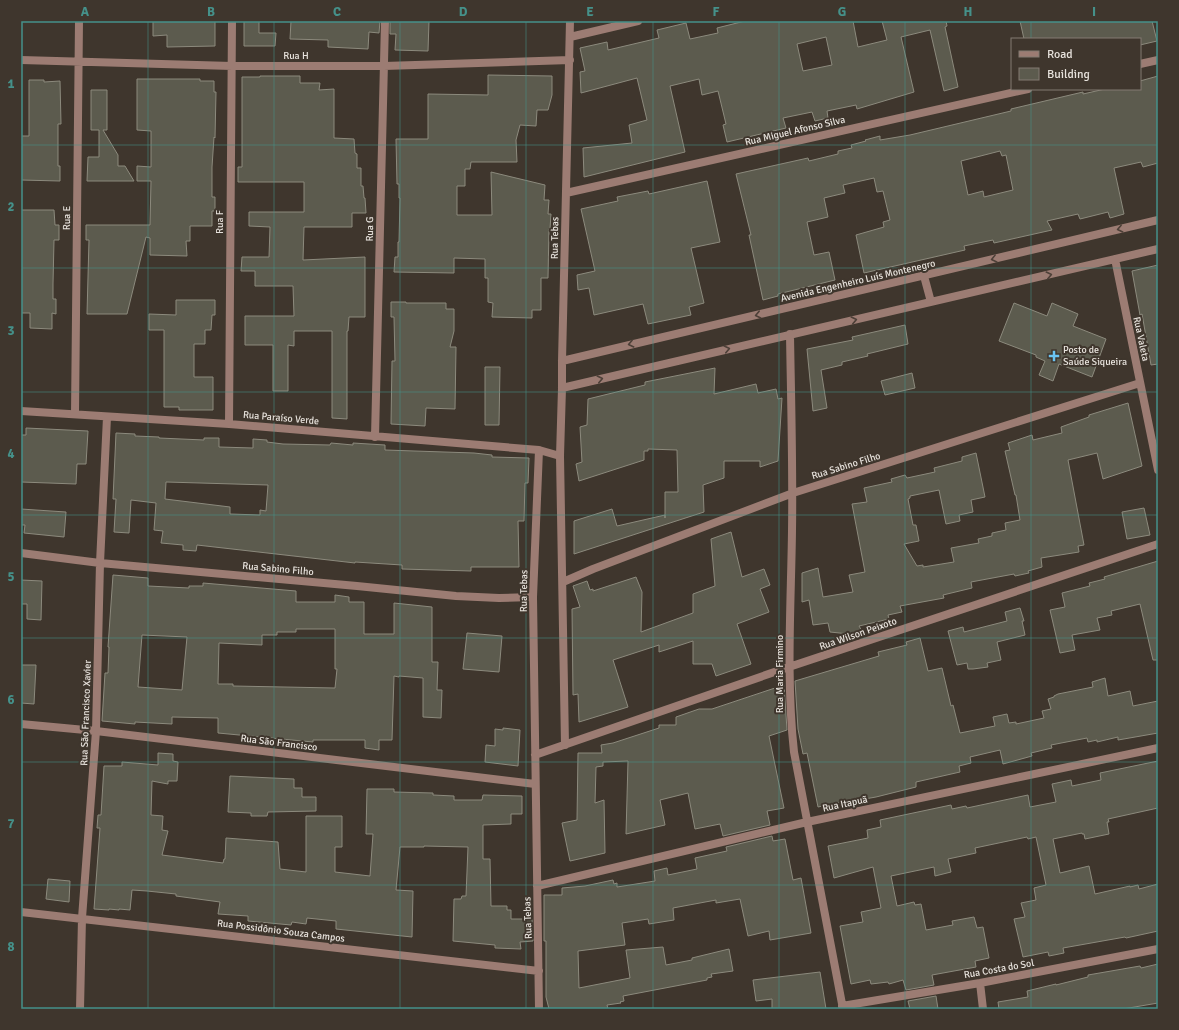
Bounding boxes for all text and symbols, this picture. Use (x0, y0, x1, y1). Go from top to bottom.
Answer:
text: A (81, 4, 90, 20)
text: B (207, 4, 215, 20)
text: C (333, 4, 341, 20)
text: D (459, 4, 468, 20)
text: E (586, 4, 594, 20)
text: F (713, 4, 720, 20)
text: G (838, 4, 846, 20)
text: H (964, 4, 972, 20)
text: I (1092, 4, 1096, 20)
legend (1011, 38, 1141, 90)
text: Road (1047, 47, 1073, 62)
street label: Rua H (283, 50, 309, 62)
text: Building (1047, 67, 1090, 82)
text: 1 (7, 76, 15, 92)
street label: Rua Miguel Afonso Silva (744, 114, 846, 148)
text: 2 (7, 199, 15, 215)
street label: Rua E (61, 205, 73, 230)
street label: Rua F (214, 210, 226, 234)
street label: Rua G (364, 216, 376, 242)
street label: Rua Tebas (549, 216, 561, 259)
one-way arrow (1117, 224, 1123, 232)
one-way arrow (990, 254, 997, 263)
street label: Avenida Engenheiro Luís Montenegro (780, 257, 936, 305)
one-way arrow (1045, 271, 1052, 279)
one-way arrow (755, 310, 761, 318)
one-way arrow (851, 316, 857, 324)
street label: Rua Valeta (1130, 316, 1152, 362)
text: 3 (7, 323, 15, 339)
one-way arrow (628, 340, 635, 348)
place label: Posto de Saúde Siqueira (1063, 344, 1127, 368)
one-way arrow (723, 345, 730, 354)
marker: Posto de Saúde Siqueira (1048, 350, 1060, 362)
one-way arrow (597, 375, 604, 383)
street label: Rua Paraíso Verde (242, 409, 320, 427)
text: 4 (7, 446, 15, 462)
street label: Rua Sabino Filho (810, 450, 882, 482)
street label: Rua Sabino Filho (242, 560, 314, 578)
text: 5 (7, 569, 15, 585)
street label: Rua Tebas (518, 569, 530, 612)
street label: Rua Wilson Peixoto (818, 615, 898, 653)
street label: Rua Maria Firmino (774, 635, 786, 713)
street label: Rua São Francisco Xavier (78, 659, 94, 766)
text: 6 (7, 692, 15, 708)
street label: Rua São Francisco (240, 732, 318, 754)
street label: Rua Itapuã (821, 793, 869, 815)
text: 7 (7, 816, 15, 832)
street label: Rua Tebas (521, 896, 535, 939)
street label: Rua Possidônio Souza Campos (216, 917, 346, 945)
text: 8 (7, 939, 15, 955)
street label: Rua Costa do Sol (963, 957, 1035, 981)

